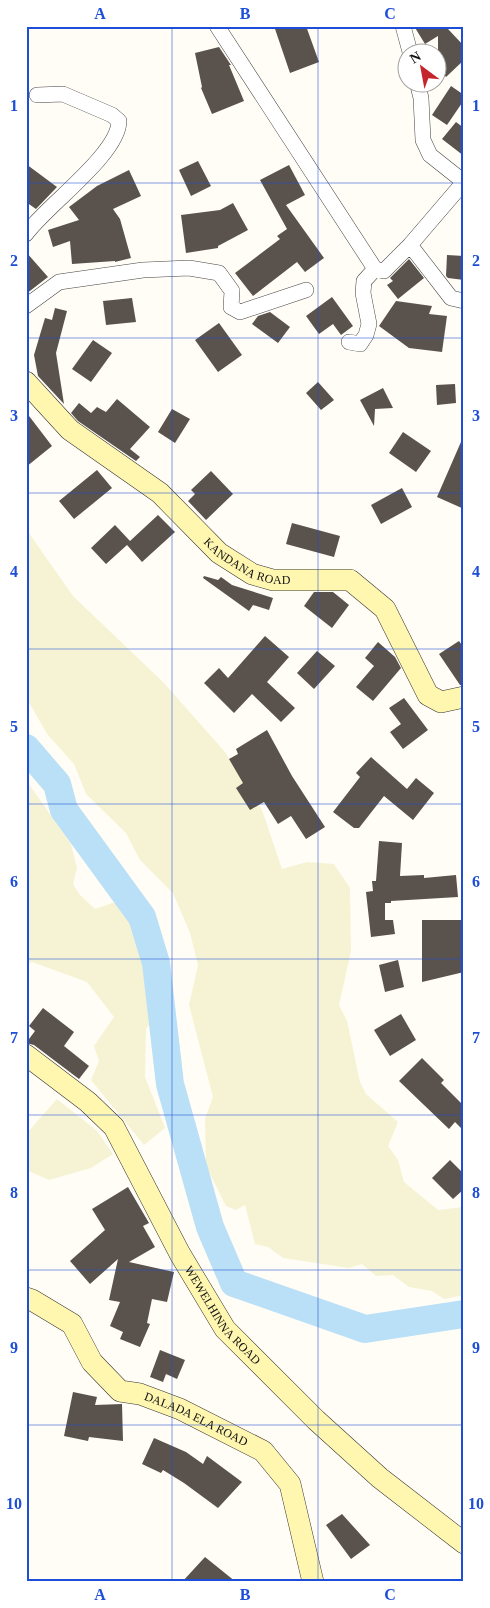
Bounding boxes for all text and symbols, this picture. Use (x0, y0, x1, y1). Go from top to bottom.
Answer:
text: A (94, 5, 106, 22)
text: B (240, 5, 251, 22)
text: C (384, 5, 396, 22)
north arrow (398, 42, 448, 92)
text: N (407, 48, 424, 66)
text: 1 (10, 97, 18, 114)
text: 1 (472, 97, 480, 114)
text: 2 (10, 252, 18, 269)
text: 2 (472, 252, 480, 269)
text: 3 (10, 407, 18, 424)
text: 3 (472, 407, 480, 424)
street label: KANDANA ROAD (201, 535, 291, 587)
text: 4 (10, 563, 18, 580)
text: 4 (472, 563, 480, 580)
text: 5 (10, 718, 18, 735)
text: 5 (472, 718, 480, 735)
text: 6 (10, 873, 18, 890)
text: 6 (472, 873, 480, 890)
text: 7 (10, 1029, 18, 1046)
text: 7 (472, 1029, 480, 1046)
text: 8 (10, 1184, 18, 1201)
text: 8 (472, 1184, 480, 1201)
street label: WEWELHINNA ROAD (182, 1263, 264, 1368)
text: 9 (10, 1339, 18, 1356)
text: 9 (472, 1339, 480, 1356)
street label: DALADA ELA ROAD (142, 1389, 251, 1449)
text: 10 (6, 1495, 22, 1512)
text: 10 (468, 1495, 484, 1512)
text: A (94, 1586, 106, 1603)
text: B (240, 1586, 251, 1603)
text: C (384, 1586, 396, 1603)

